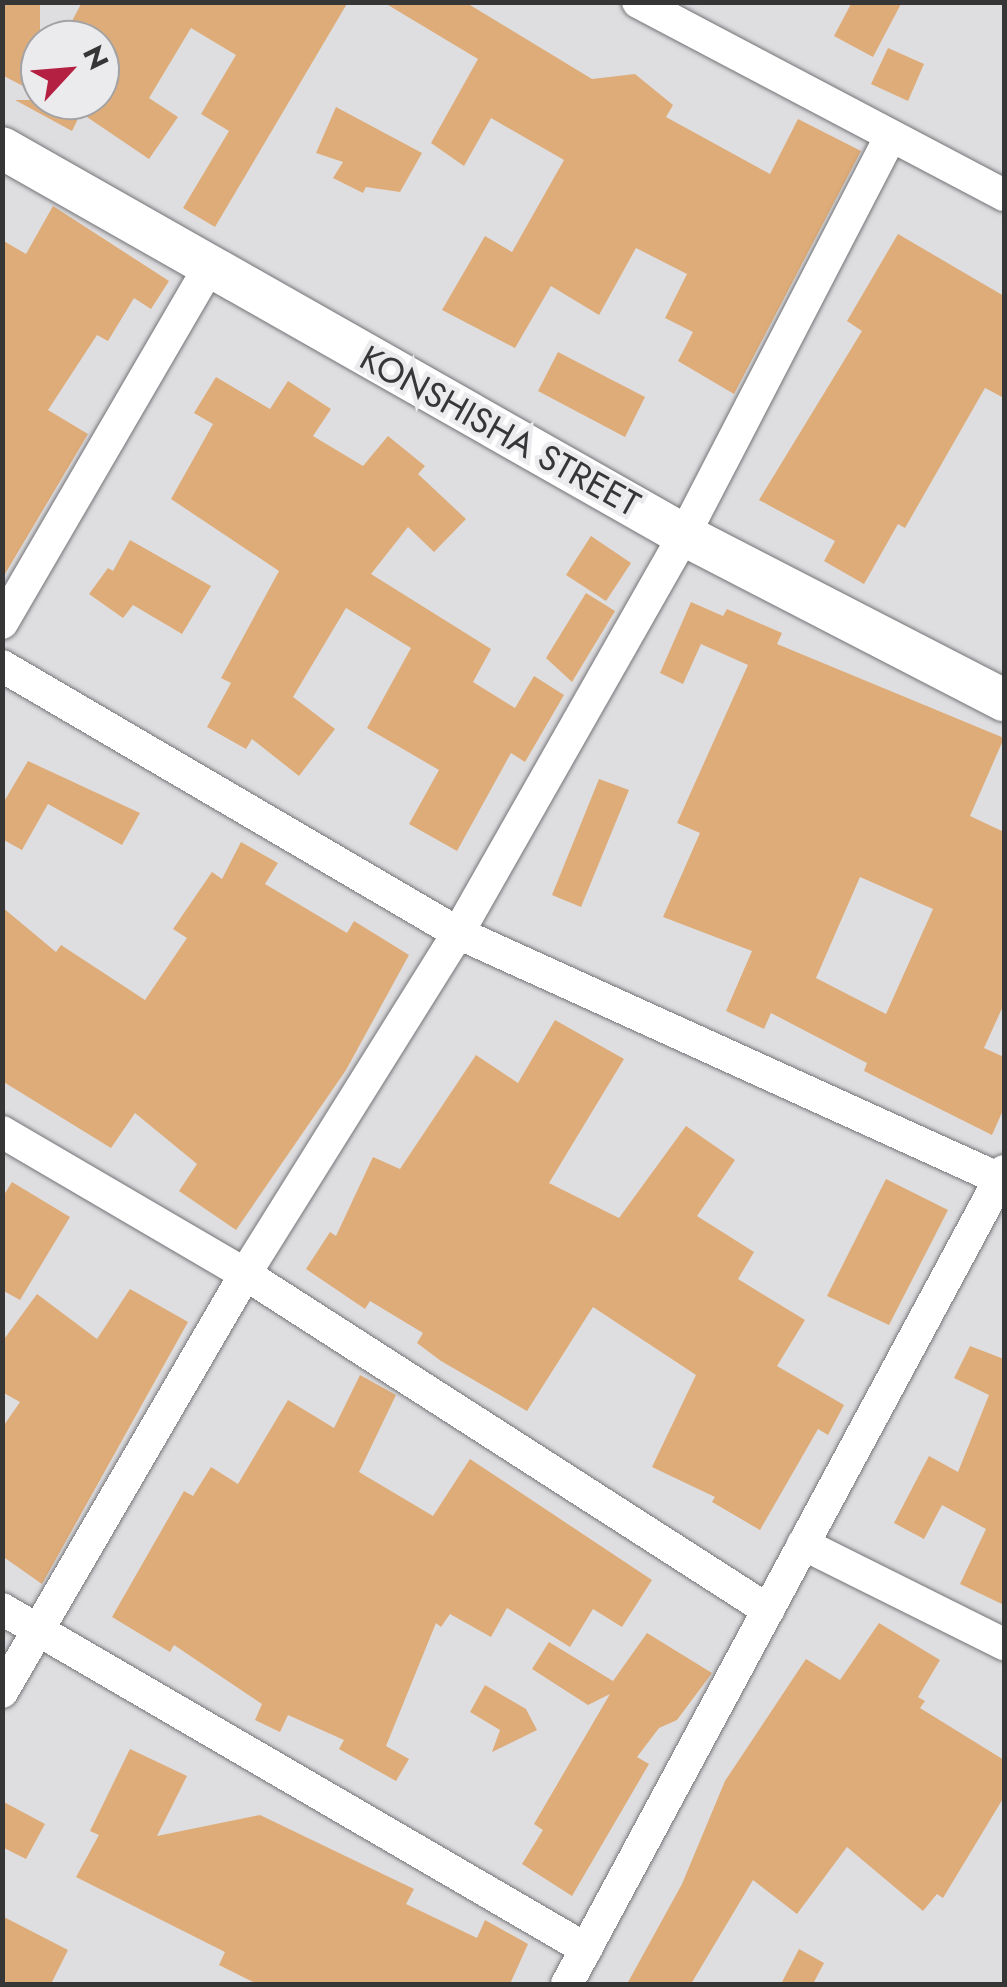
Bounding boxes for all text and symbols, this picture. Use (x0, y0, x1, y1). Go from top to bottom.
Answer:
north arrow (20, 20, 120, 120)
text: N (72, 39, 119, 76)
street label: KONSHISHA STREET (353, 337, 647, 525)

